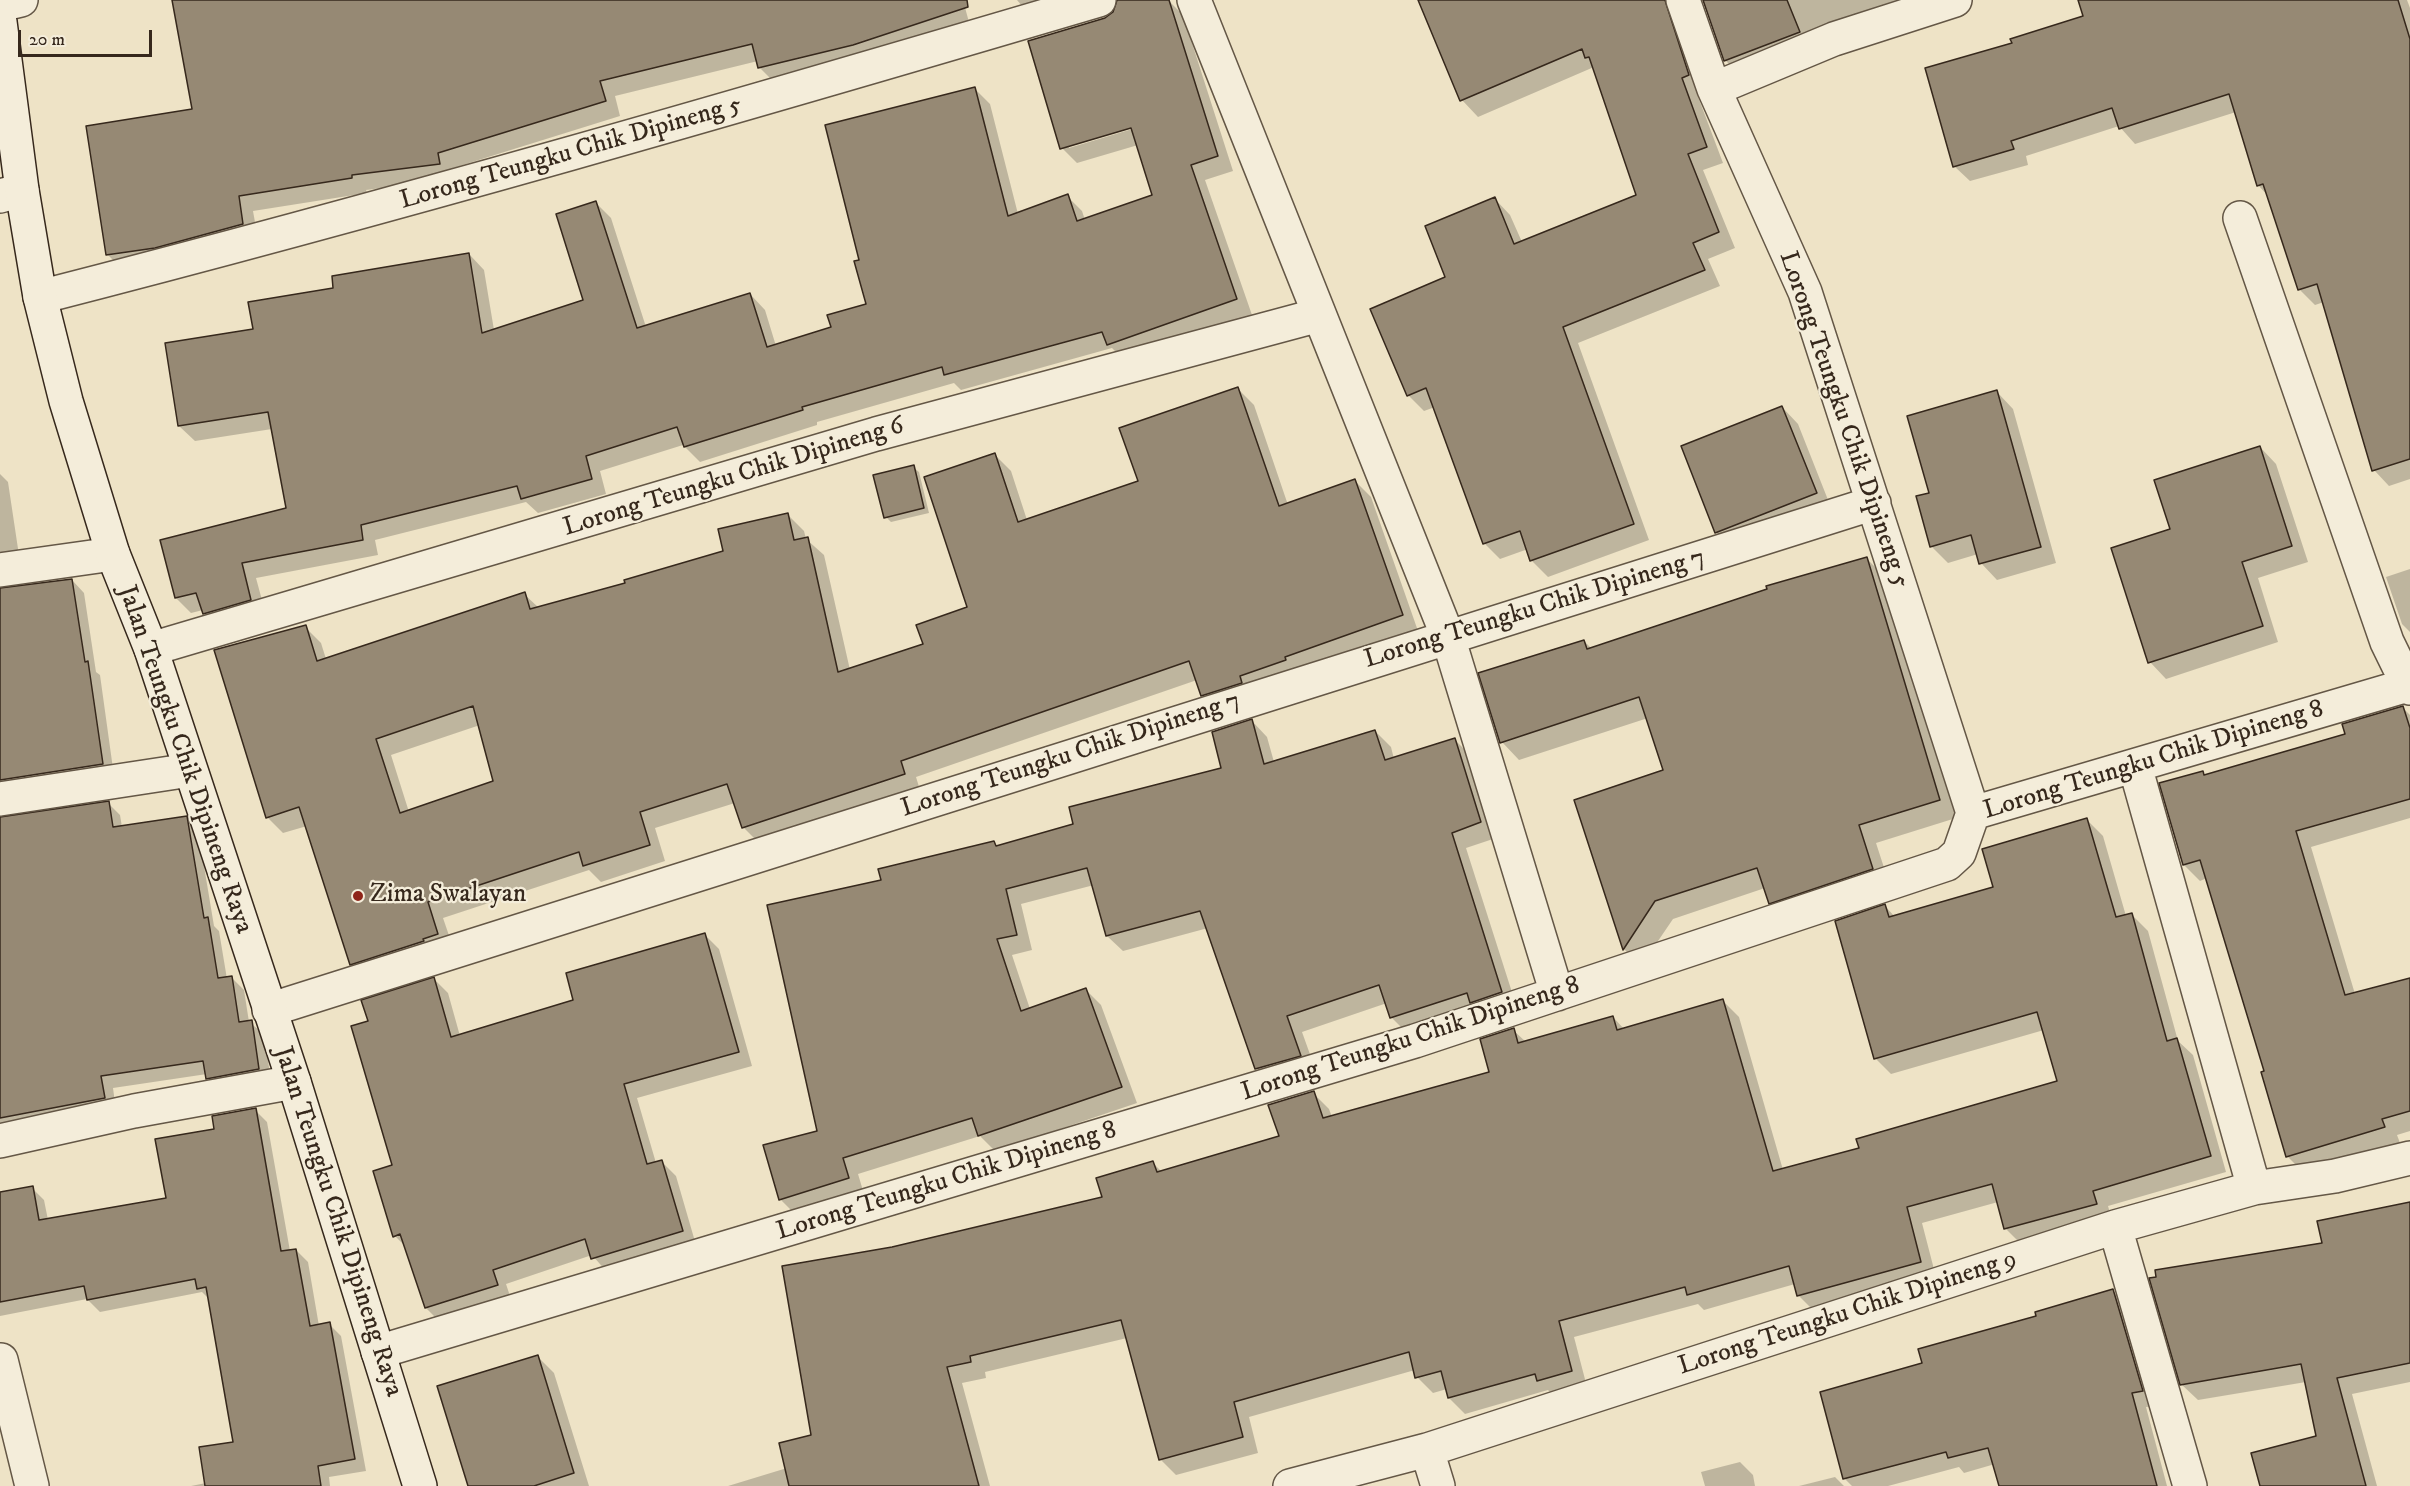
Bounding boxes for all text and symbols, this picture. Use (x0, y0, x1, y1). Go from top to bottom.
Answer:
scale bar (21, 18, 154, 56)
text: 20 m (29, 29, 65, 51)
street label: Lorong Teungku Chik Dipineng 5 (397, 90, 745, 218)
street label: Lorong Teungku Chik Dipineng 5 (1771, 248, 1915, 592)
street label: Lorong Teungku Chik Dipineng 6 (560, 411, 908, 545)
street label: Lorong Teungku Chik Dipineng 7 (1361, 543, 1709, 677)
street label: Jalan Teungku Chik Dipineng Raya (110, 582, 258, 938)
street label: Lorong Teungku Chik Dipineng 7 (898, 686, 1244, 826)
street label: Lorong Teungku Chik Dipineng 8 (1980, 694, 2328, 828)
place label: Zima Swalayan (370, 880, 526, 912)
marker: Zima Swalayan (351, 889, 365, 903)
street label: Lorong Teungku Chik Dipineng 8 (1238, 970, 1584, 1110)
street label: Jalan Teungku Chik Dipineng Raya (266, 1043, 408, 1401)
street label: Lorong Teungku Chik Dipineng 8 (773, 1115, 1121, 1249)
street label: Lorong Teungku Chik Dipineng 9 (1675, 1244, 2021, 1384)

